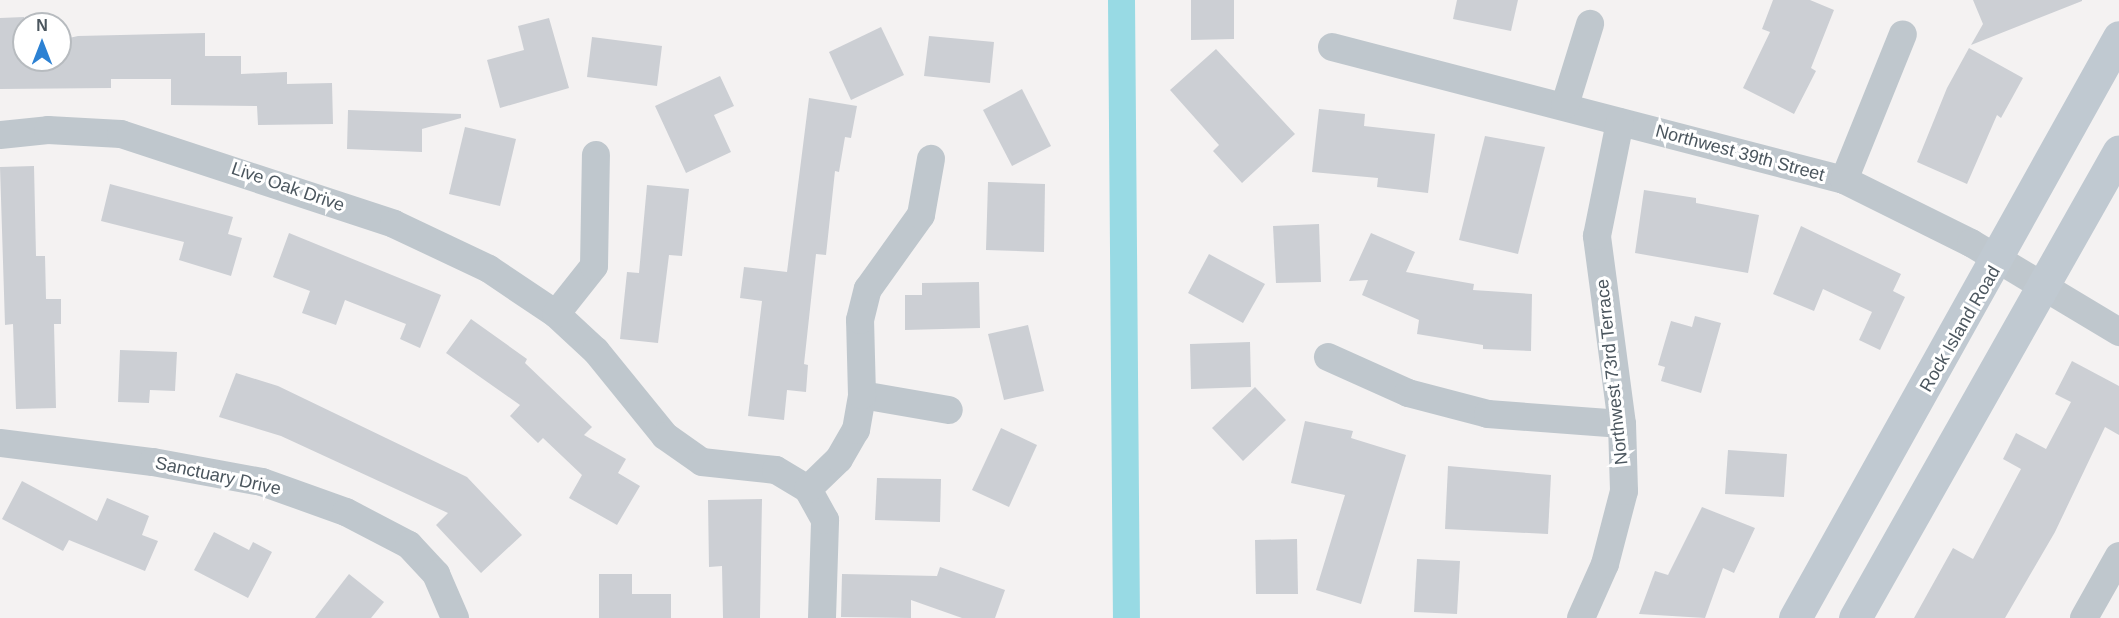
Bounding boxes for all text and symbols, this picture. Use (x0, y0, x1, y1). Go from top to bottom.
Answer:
north arrow (12, 12, 72, 72)
text: N (36, 17, 48, 34)
street label: Northwest 39th Street (1653, 120, 1827, 186)
street label: Live Oak Drive (229, 158, 347, 216)
street label: Rock Island Road (1915, 262, 2005, 396)
street label: Northwest 73rd Terrace (1591, 278, 1633, 466)
street label: Sanctuary Drive (153, 452, 283, 500)

